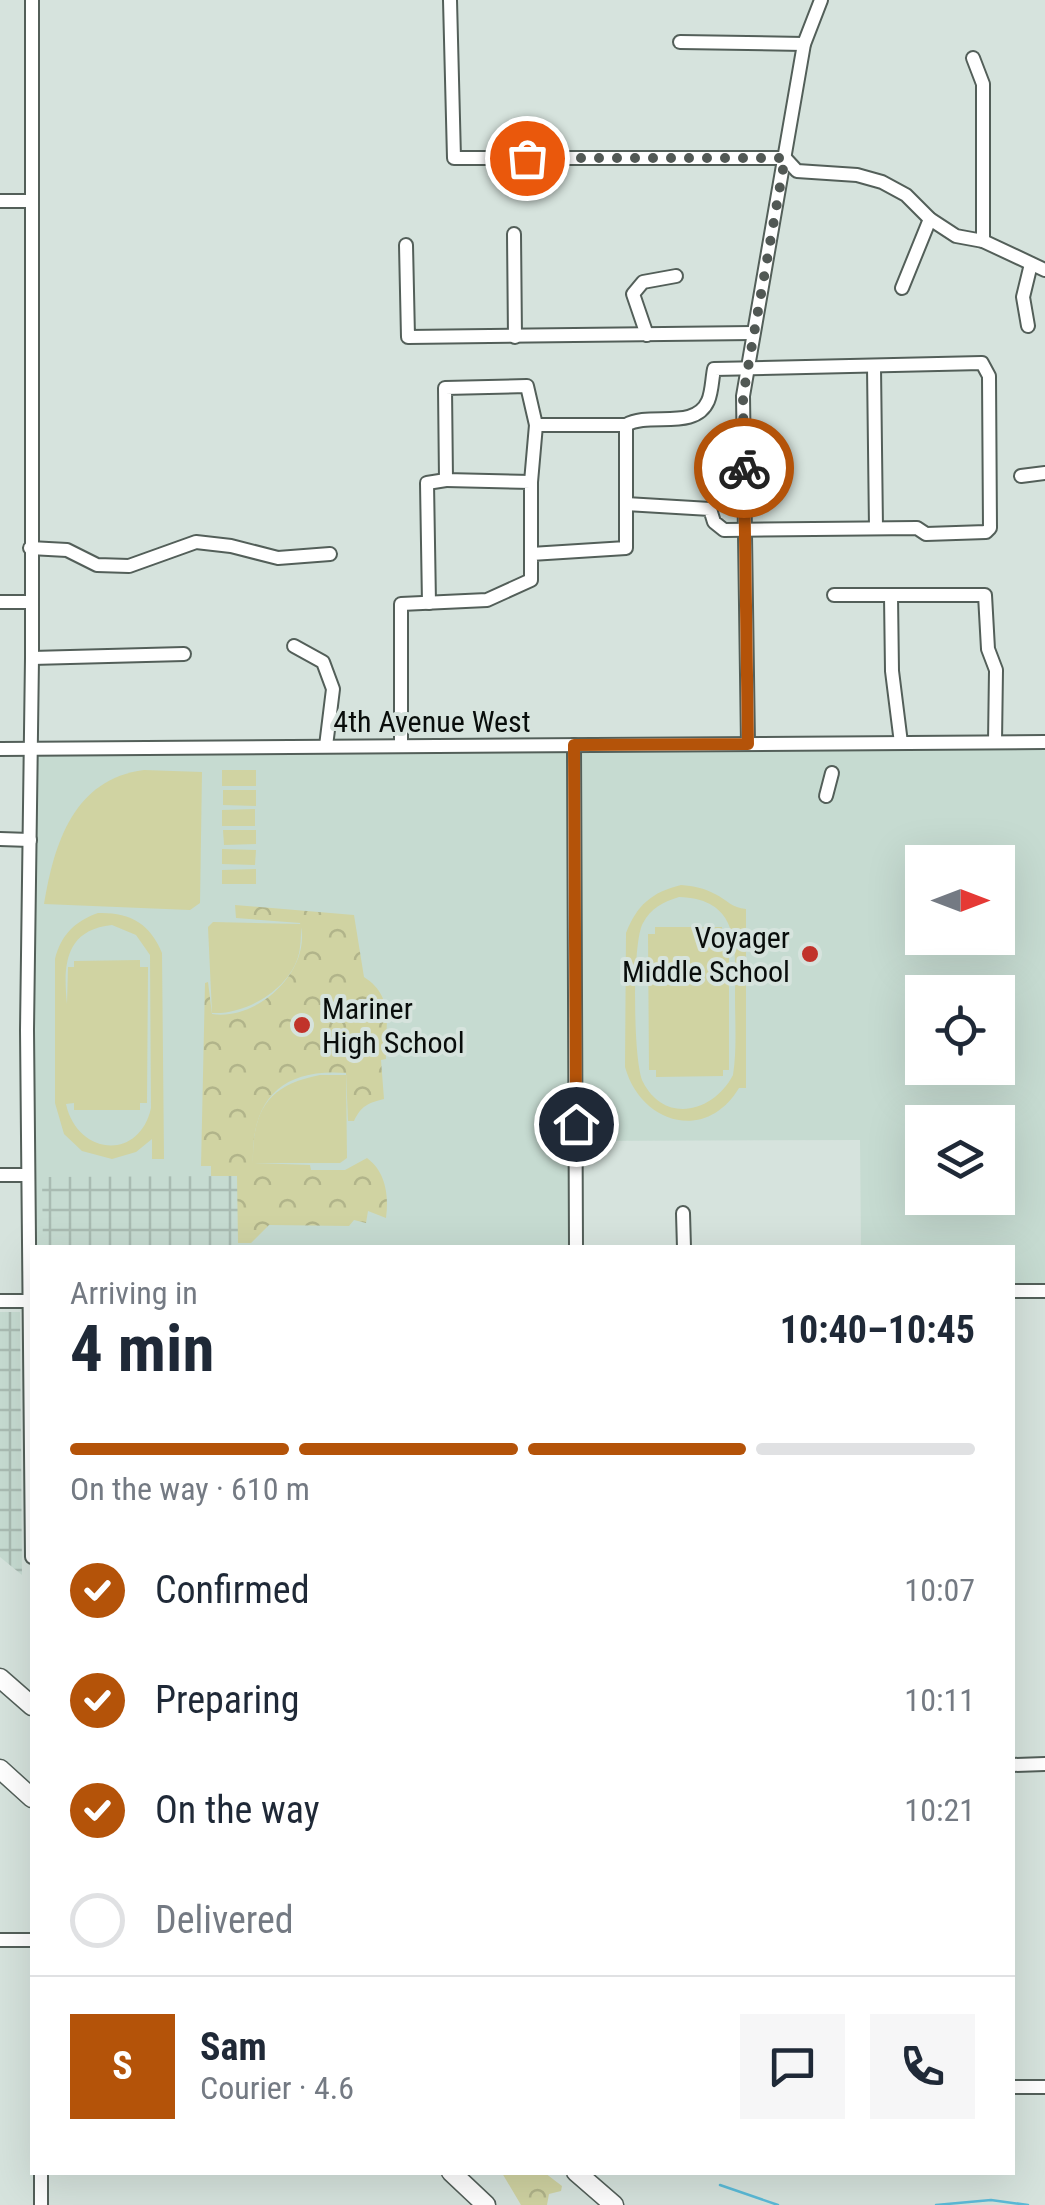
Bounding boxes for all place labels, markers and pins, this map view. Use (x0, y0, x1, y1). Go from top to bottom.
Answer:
pin (485, 116, 570, 201)
place label: Voyager Middle School (622, 920, 790, 989)
marker: Voyager Middle School (799, 943, 821, 965)
place label: Mariner High School (322, 991, 465, 1060)
marker: Mariner High School (291, 1014, 313, 1036)
pin (534, 1082, 619, 1167)

